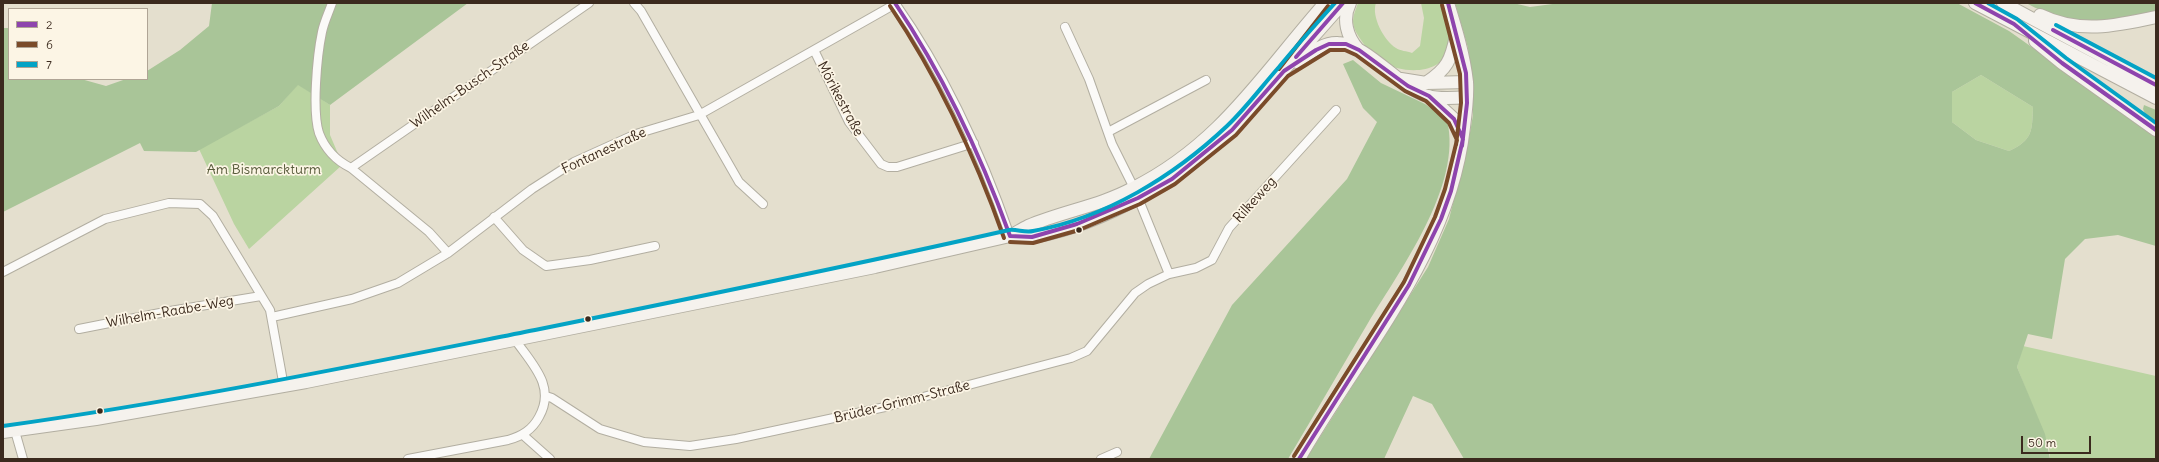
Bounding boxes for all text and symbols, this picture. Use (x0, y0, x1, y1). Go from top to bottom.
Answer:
legend (8, 8, 148, 80)
text: 2 (46, 17, 53, 32)
text: 6 (46, 37, 53, 52)
street label: Wilhelm-Busch-Straße (407, 38, 533, 132)
text: 7 (46, 57, 52, 72)
street label: Mörikestraße (813, 59, 867, 139)
street label: Fontanestraße (559, 124, 649, 178)
park label: Am Bismarckturm (207, 162, 321, 178)
street label: Rilkeweg (1230, 174, 1280, 226)
unlabelled marker (1074, 225, 1084, 235)
street label: Wilhelm-Raabe-Weg (105, 293, 235, 331)
unlabelled marker (583, 314, 593, 324)
street label: Brüder-Grimm-Straße (832, 377, 972, 427)
unlabelled marker (95, 406, 105, 416)
scale bar (2023, 428, 2093, 454)
text: 50 m (2028, 435, 2056, 450)

